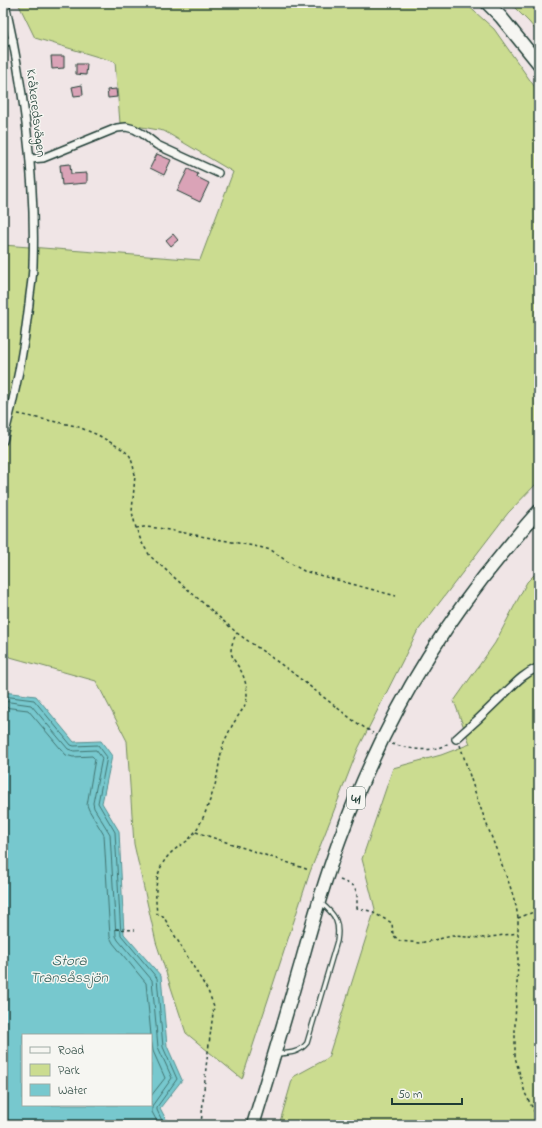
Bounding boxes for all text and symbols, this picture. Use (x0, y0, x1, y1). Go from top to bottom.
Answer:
street label: Kråkeredsvägen (19, 68, 51, 159)
road number: 41 (347, 787, 365, 809)
water label: Stora Transåssjön (30, 950, 109, 989)
legend (22, 1034, 152, 1106)
text: Road (58, 1042, 84, 1060)
text: Park (58, 1062, 80, 1080)
scale bar (392, 1080, 462, 1106)
text: Water (58, 1082, 87, 1100)
text: 50 m (398, 1086, 422, 1104)

